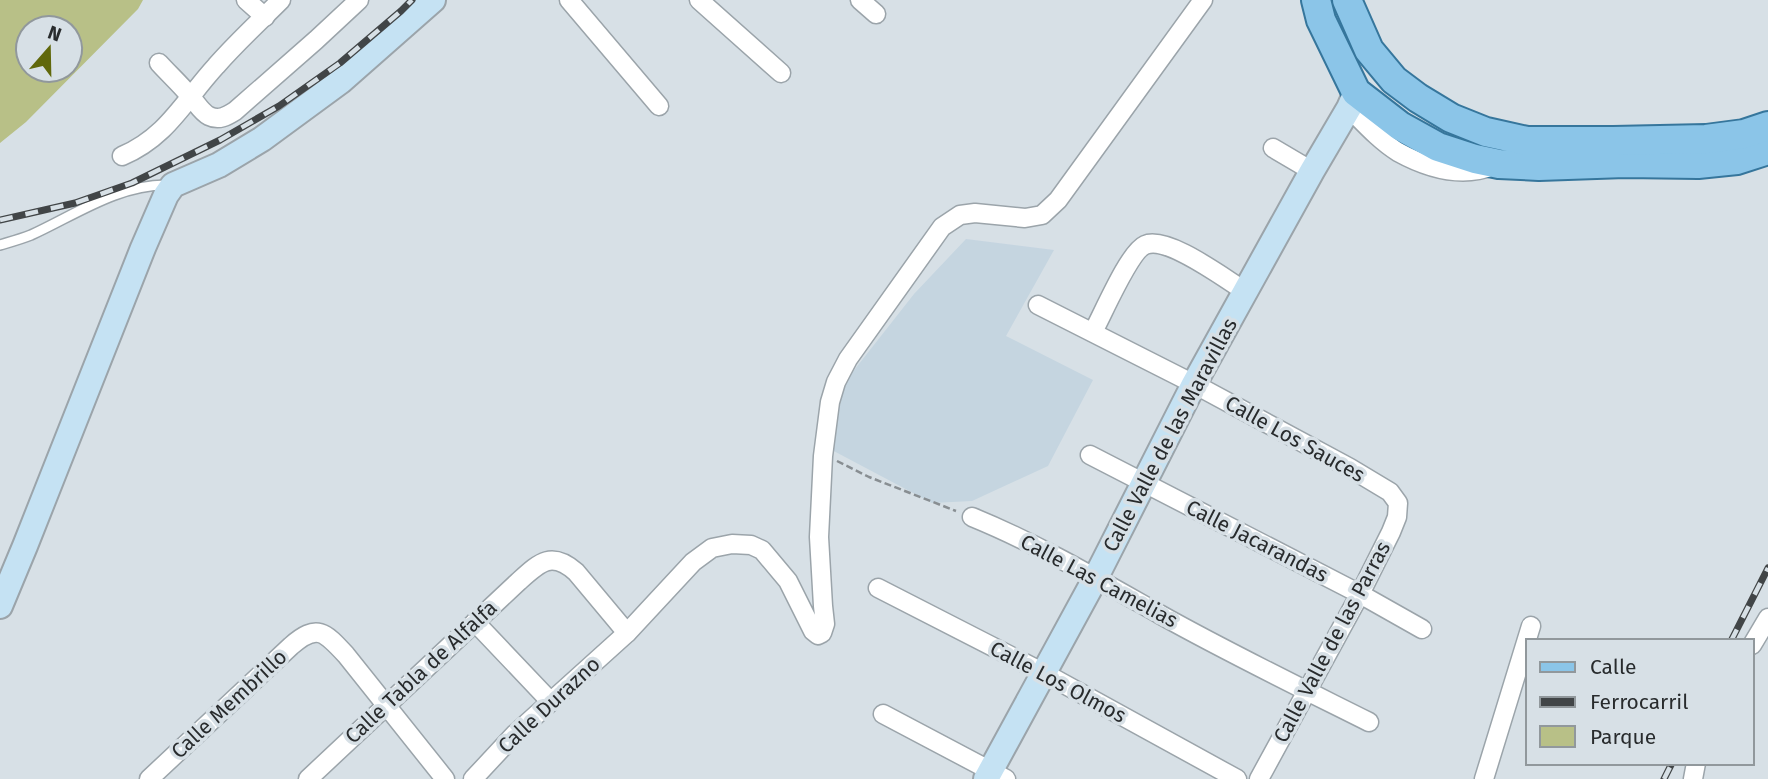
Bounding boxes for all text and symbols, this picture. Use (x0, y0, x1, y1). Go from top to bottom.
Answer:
north arrow (14, 14, 84, 84)
text: N (45, 21, 65, 46)
street label: Calle Valle de las Maravillas (1097, 313, 1243, 556)
street label: Calle Los Sauces (1221, 390, 1369, 488)
street label: Calle Jacarandas (1182, 494, 1332, 588)
street label: Calle Las Camelias (1016, 529, 1182, 633)
street label: Calle Valle de las Parras (1268, 537, 1396, 747)
street label: Calle Tabla de Alfalfa (340, 595, 502, 749)
street label: Calle Los Olmos (986, 635, 1131, 729)
legend (1526, 639, 1754, 765)
street label: Calle Membrillo (166, 644, 292, 764)
street label: Calle Durazno (492, 651, 606, 759)
text: Calle (1590, 654, 1636, 680)
text: Ferrocarril (1590, 689, 1688, 715)
text: Parque (1590, 724, 1656, 750)

